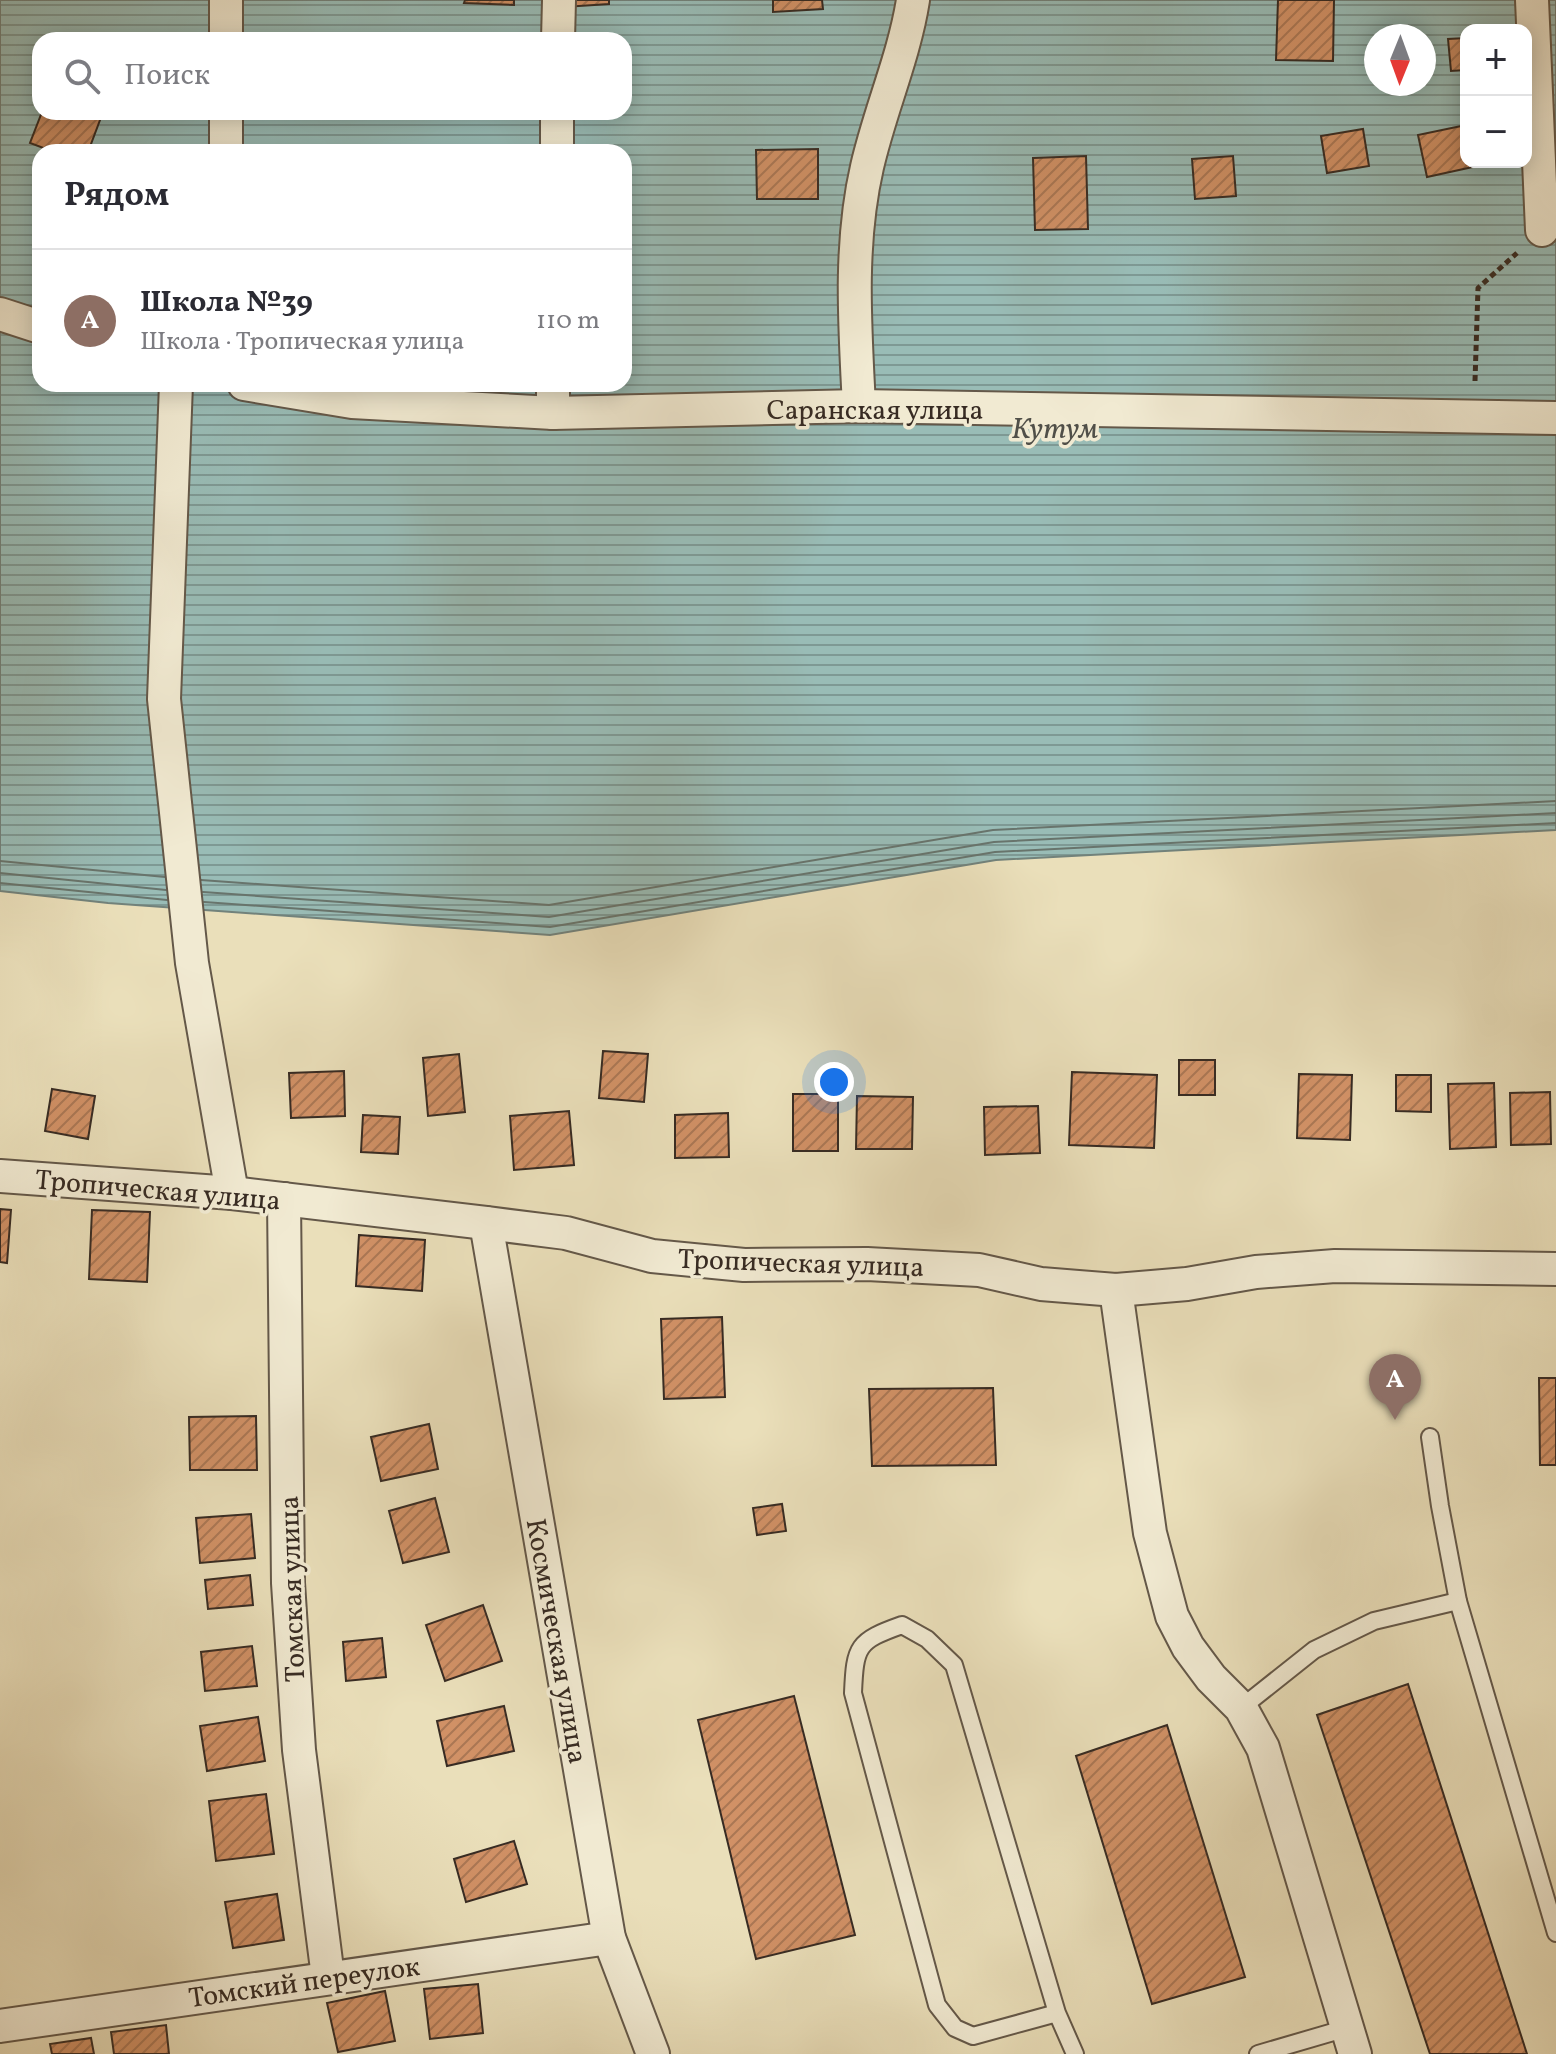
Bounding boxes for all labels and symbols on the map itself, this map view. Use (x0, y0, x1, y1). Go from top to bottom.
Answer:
north arrow (1364, 24, 1436, 96)
street label: Саранская улица (766, 392, 984, 431)
water label: Кутум (1011, 409, 1099, 451)
your location (814, 1062, 854, 1102)
street label: Тропическая улица (33, 1161, 282, 1222)
street label: Тропическая улица (677, 1241, 925, 1288)
pin: A (1369, 1354, 1421, 1420)
street label: Томская улица (271, 1495, 316, 1683)
street label: Космическая улица (515, 1516, 596, 1767)
street label: Томский переулок (186, 1948, 423, 2019)

